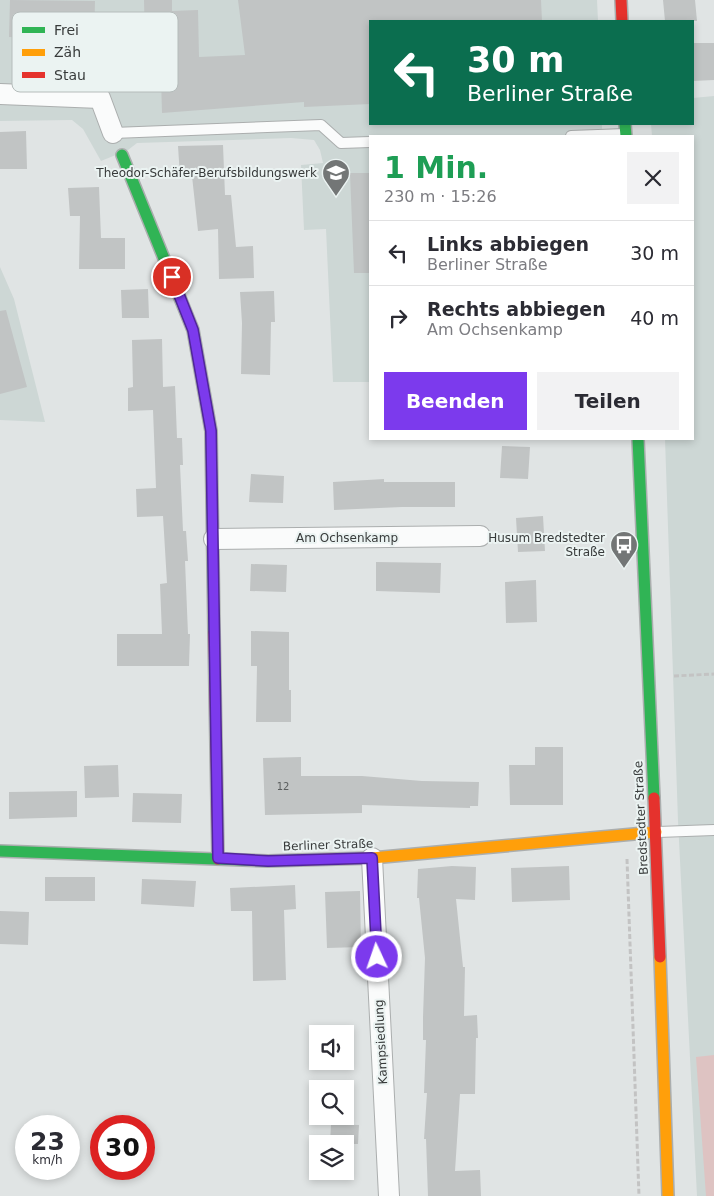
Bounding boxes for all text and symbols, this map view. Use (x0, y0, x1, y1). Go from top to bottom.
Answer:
legend (12, 12, 178, 92)
text: Frei (54, 22, 79, 38)
icon: left (384, 40, 449, 105)
text: 30 m (467, 40, 564, 80)
text: Zäh (54, 44, 81, 60)
text: Stau (54, 67, 86, 83)
text: Berliner Straße (467, 81, 633, 106)
text: 1 Min. (384, 150, 488, 185)
button: close (627, 152, 679, 204)
school or university icon: Theodor-Schäfer-Berufsbildungswerk (321, 158, 351, 197)
place label: Theodor-Schäfer-Berufsbildungswerk (95, 166, 317, 180)
text: 230 m · 15:26 (384, 187, 497, 206)
text: Links abbiegen (427, 233, 589, 255)
icon: left (384, 239, 412, 267)
text: 30 m (630, 242, 679, 264)
text: Berliner Straße (427, 255, 548, 274)
pin (151, 256, 193, 298)
icon: arrive (158, 263, 186, 291)
text: Rechts abbiegen (427, 298, 606, 320)
icon: right (384, 304, 412, 332)
text: 40 m (630, 307, 679, 329)
text: Am Ochsenkamp (427, 320, 563, 339)
button: Beenden (384, 372, 527, 430)
button: Teilen (537, 372, 679, 430)
bus stop icon: Husum Bredstedter Straße (609, 530, 639, 569)
street label: Am Ochsenkamp (296, 531, 398, 545)
place label: Husum Bredstedter Straße (488, 531, 605, 559)
street label: Bredstedter Straße (631, 761, 651, 875)
house number: 12 (277, 781, 289, 792)
street label: Berliner Straße (283, 836, 373, 854)
position arrow (350, 930, 402, 982)
street label: Kampsiedlung (372, 999, 390, 1085)
map controls (309, 1025, 354, 1180)
button: sound (309, 1025, 354, 1070)
button: search (309, 1080, 354, 1125)
speed limit sign: 30 (90, 1115, 155, 1180)
text: 23 (30, 1127, 65, 1156)
button: layers (309, 1135, 354, 1180)
text: km/h (32, 1153, 63, 1167)

